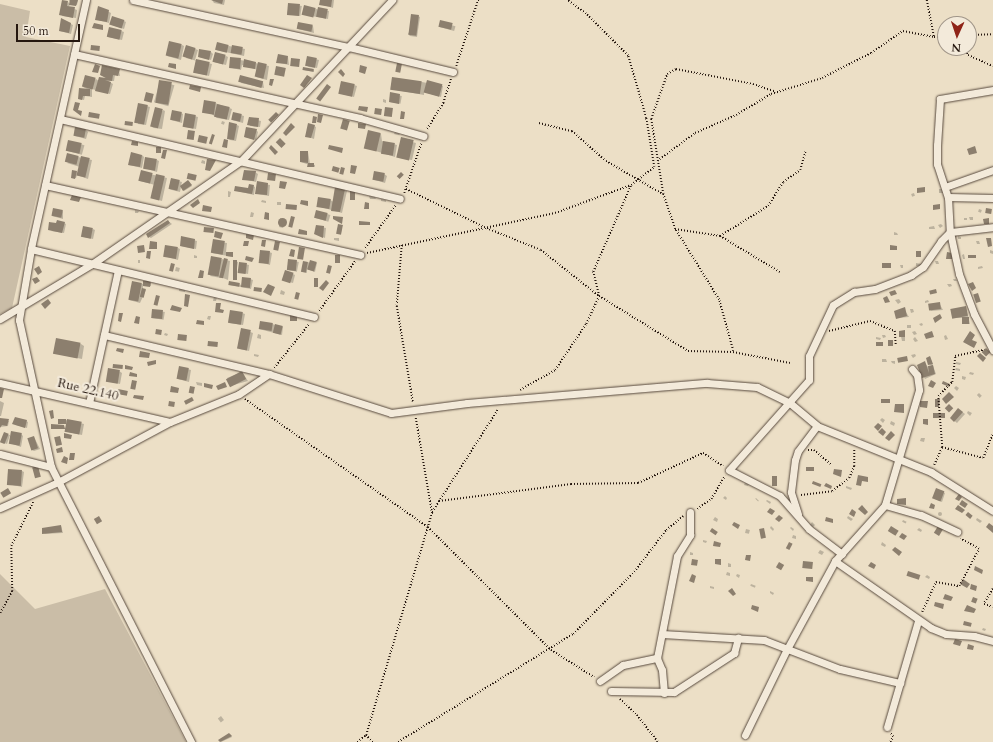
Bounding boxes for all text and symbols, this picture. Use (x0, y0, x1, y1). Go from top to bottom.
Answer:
scale bar (18, 16, 82, 42)
north arrow (937, 16, 977, 56)
text: 50 m (23, 23, 49, 39)
text: N (951, 40, 962, 55)
street label: Rue 22.140 (56, 375, 120, 405)

